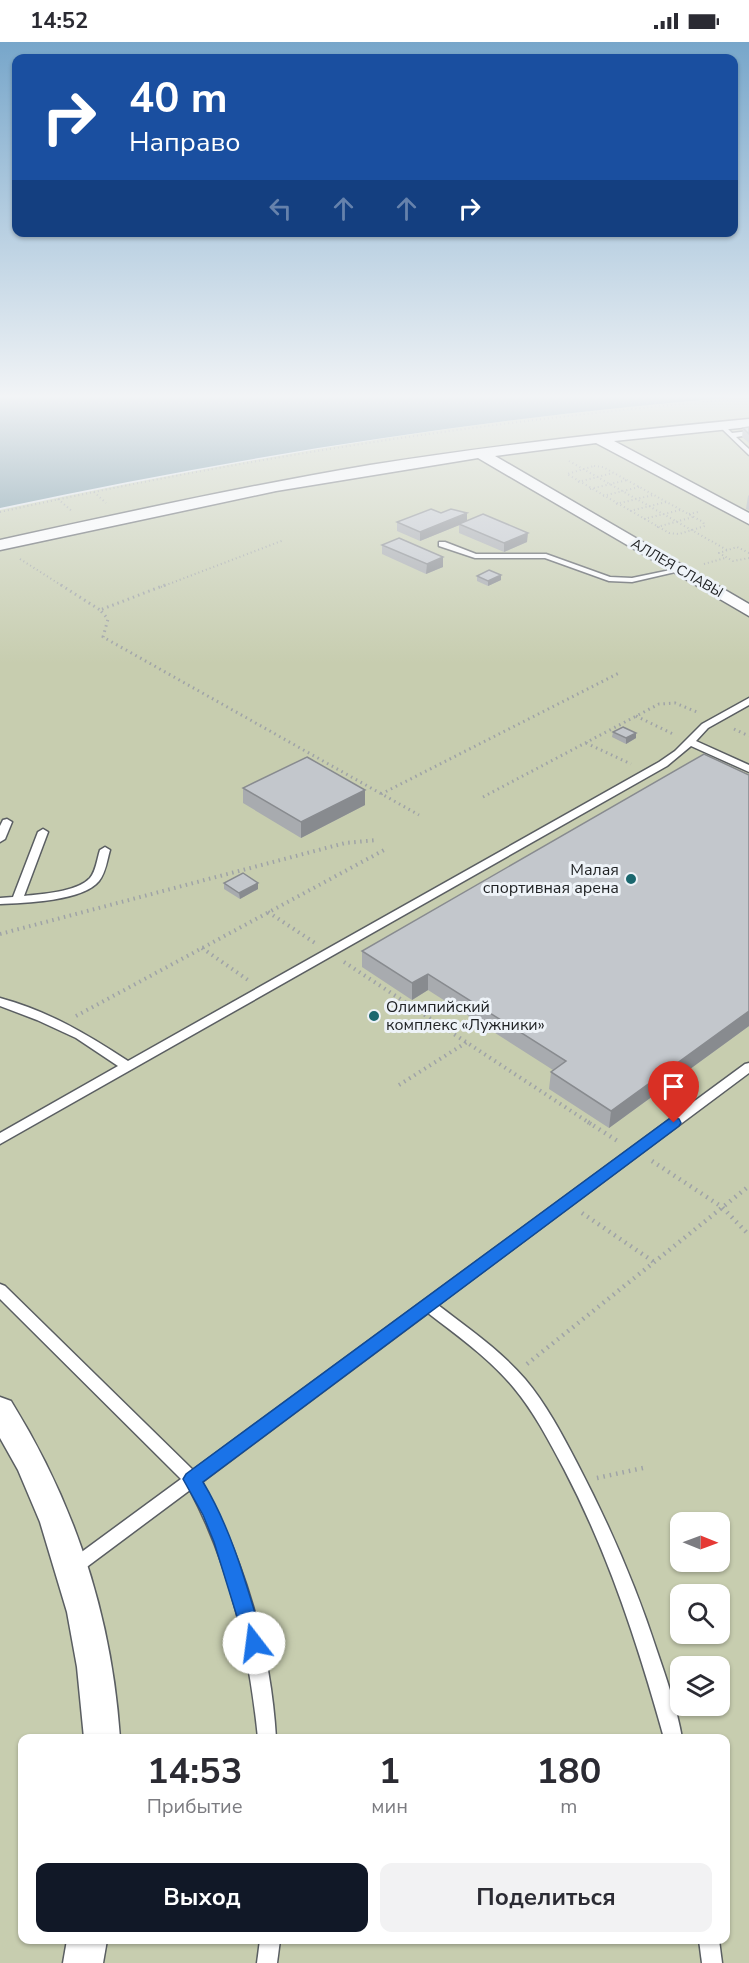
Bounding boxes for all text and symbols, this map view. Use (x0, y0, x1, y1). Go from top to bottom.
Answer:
text: 14:52 (30, 6, 88, 36)
text: 40 m (129, 70, 228, 127)
icon: right (30, 78, 108, 156)
text: Направо (129, 124, 240, 161)
icon: left (264, 192, 297, 225)
icon: ahead (327, 192, 360, 225)
icon: ahead (390, 192, 423, 225)
icon: right (453, 192, 486, 225)
street label: АЛЛЕЯ СЛАВЫ (627, 534, 727, 602)
place label: Малая спортивная арена (483, 859, 619, 899)
marker: Малая спортивная арена (624, 872, 638, 886)
place label: Олимпийский комплекс «Лужники» (386, 996, 545, 1036)
marker: Олимпийский комплекс «Лужники» (367, 1009, 381, 1023)
pin (648, 1061, 699, 1123)
icon: arrive (657, 1070, 690, 1103)
north arrow (670, 1512, 730, 1572)
map controls (670, 1512, 730, 1716)
button: search (670, 1584, 730, 1644)
position arrow (222, 1611, 286, 1675)
button: layers (670, 1656, 730, 1716)
text: 14:53 (147, 1747, 242, 1796)
text: 1 (379, 1747, 400, 1796)
text: 180 (537, 1747, 601, 1796)
text: Прибытие (147, 1793, 243, 1820)
text: мин (371, 1793, 408, 1820)
text: m (560, 1793, 577, 1820)
button: Выход (36, 1863, 368, 1932)
button: Поделиться (380, 1863, 712, 1932)

